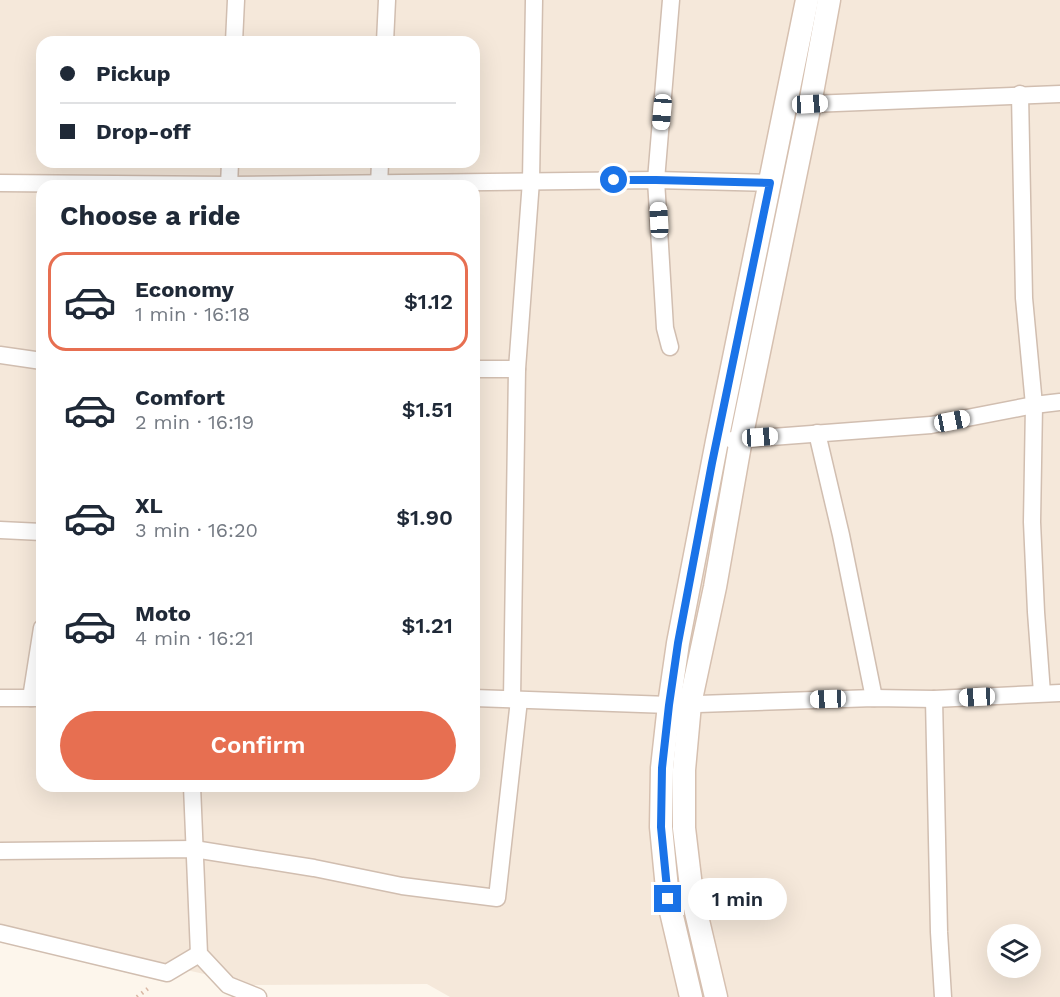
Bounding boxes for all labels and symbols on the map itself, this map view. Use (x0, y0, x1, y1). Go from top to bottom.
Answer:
car (651, 93, 673, 131)
car (792, 94, 828, 114)
route start (600, 166, 627, 193)
car (649, 202, 669, 238)
car (933, 409, 971, 433)
car (741, 427, 779, 447)
car (959, 687, 995, 707)
car (810, 689, 846, 709)
callout: 1 min (689, 878, 788, 920)
route end (654, 885, 681, 912)

